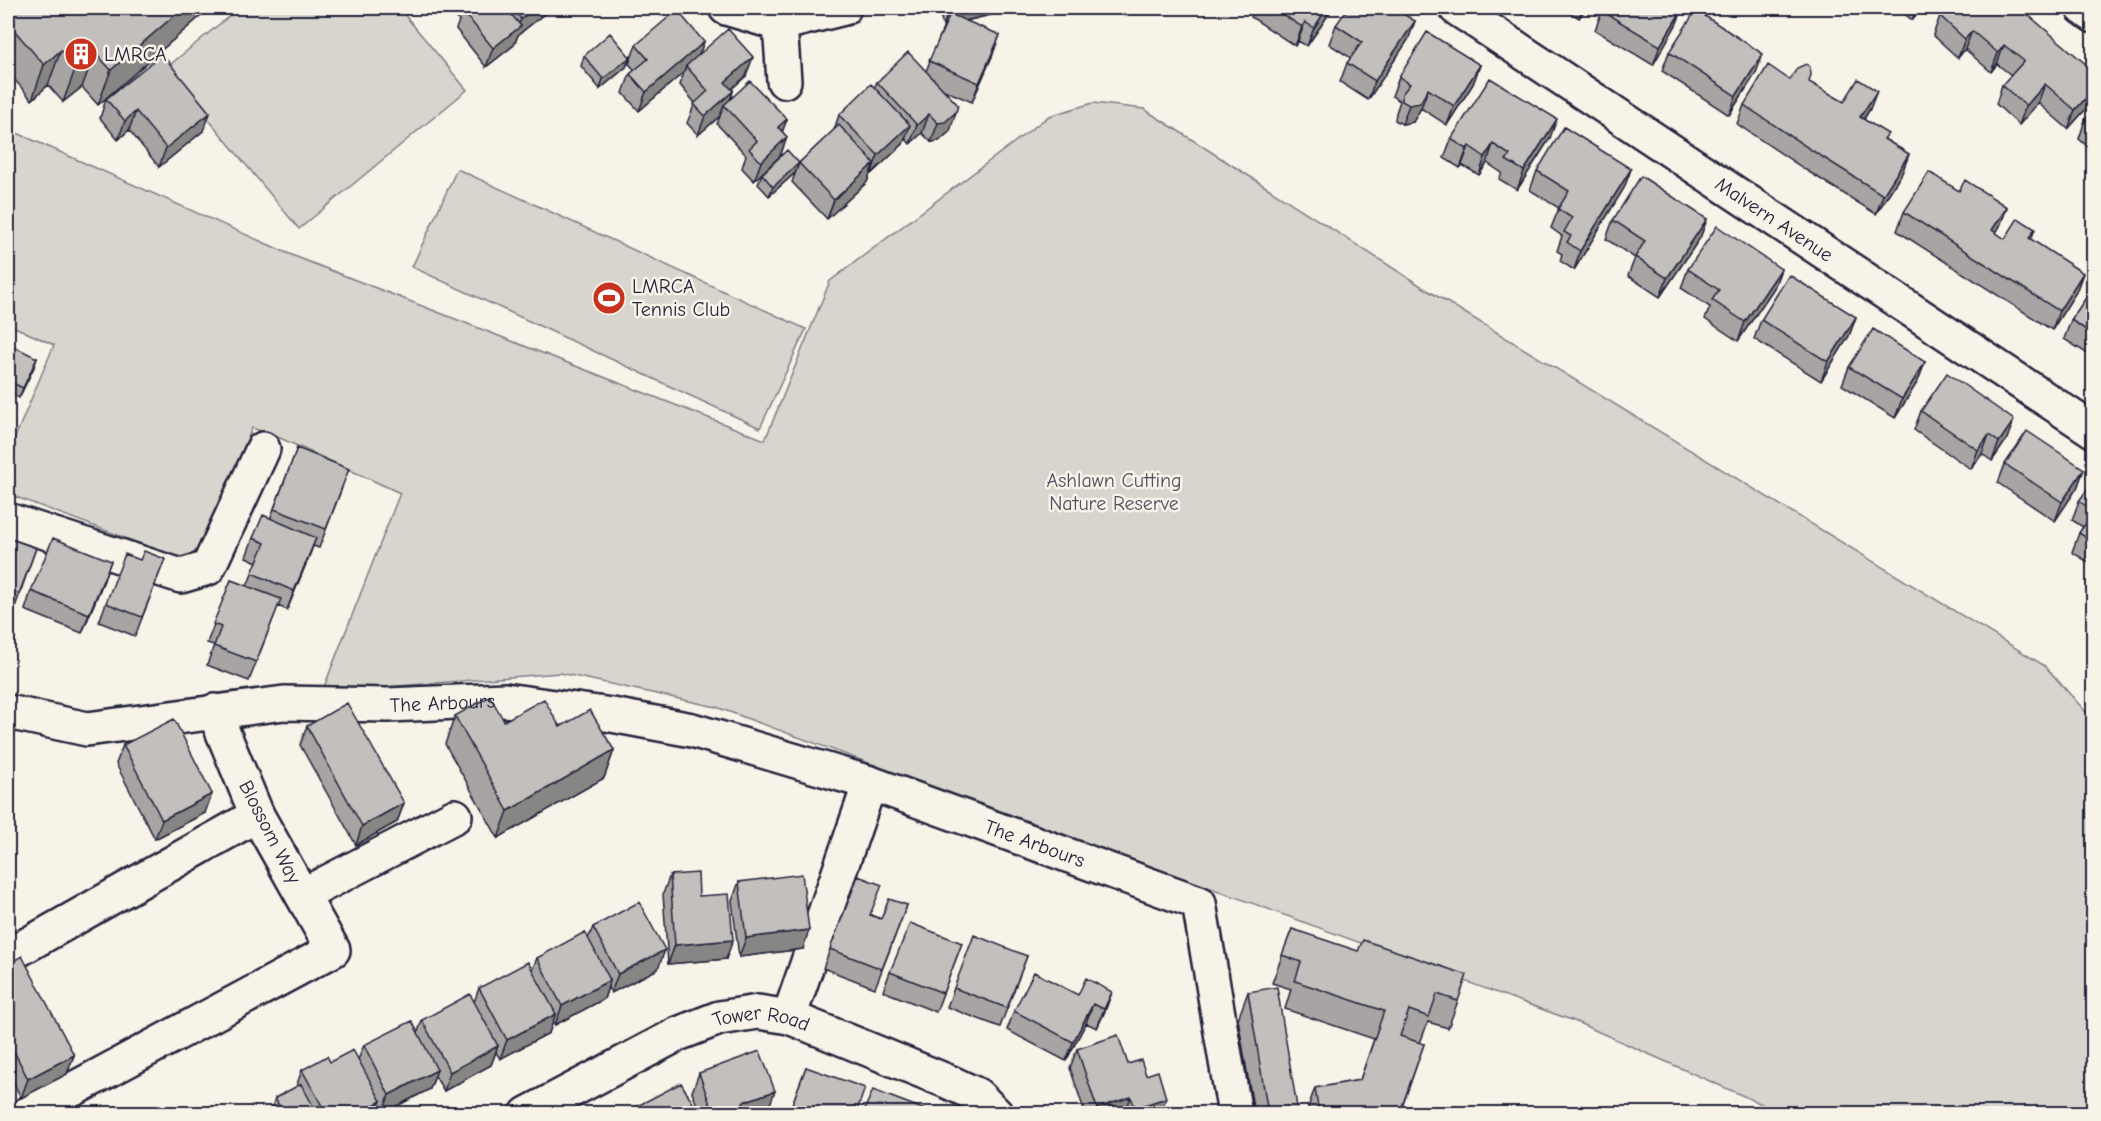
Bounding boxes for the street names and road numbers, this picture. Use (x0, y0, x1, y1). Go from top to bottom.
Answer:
street label: Malvern Avenue (1711, 172, 1837, 266)
street label: The Arbours (389, 689, 496, 716)
street label: Blossom Way (234, 777, 306, 888)
street label: The Arbours (981, 814, 1088, 872)
street label: Tower Road (709, 1000, 813, 1036)

